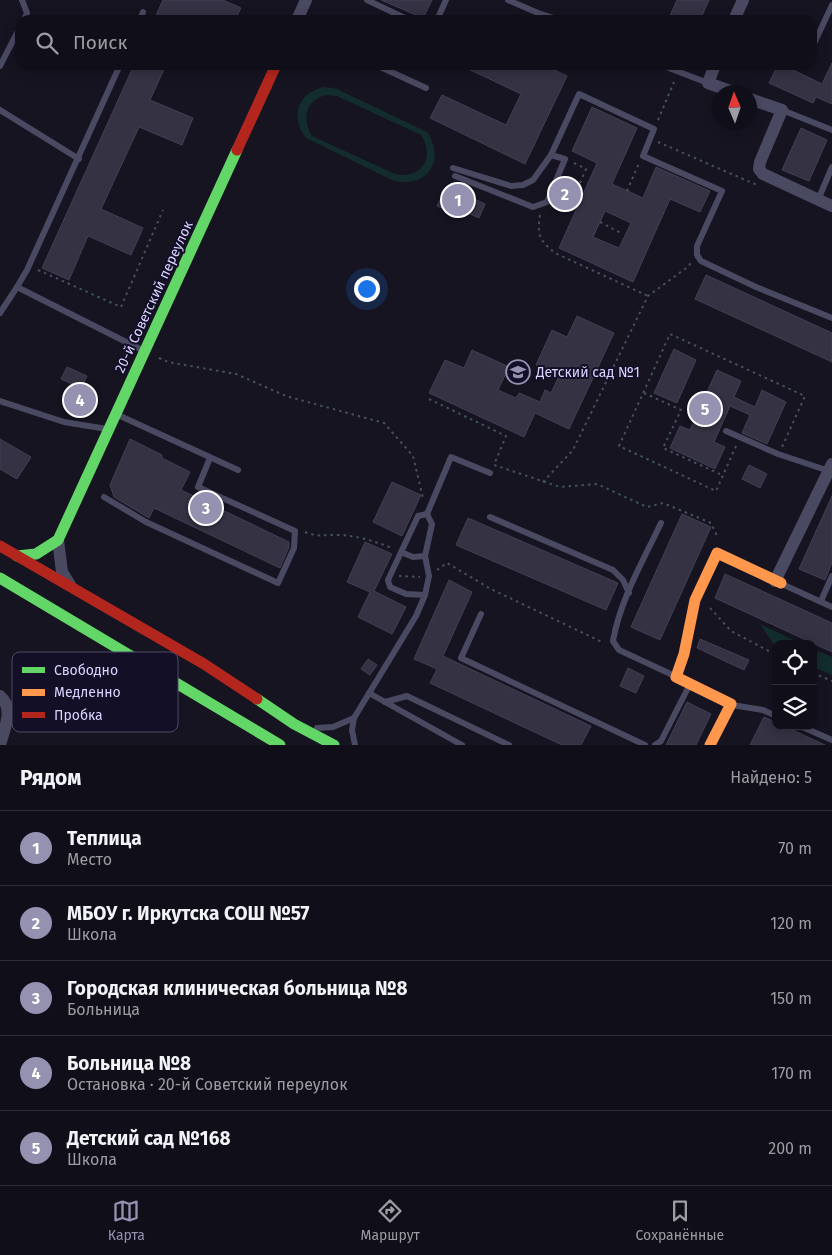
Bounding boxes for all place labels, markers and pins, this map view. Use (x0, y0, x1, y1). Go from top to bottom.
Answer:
pin: 2 (549, 175, 581, 213)
pin: 1 (442, 181, 474, 219)
school or university icon: Детский сад №1 (505, 359, 531, 385)
place label: Детский сад №1 (535, 364, 640, 381)
pin: 4 (64, 381, 96, 419)
pin: 5 (689, 390, 721, 428)
pin: 3 (190, 489, 222, 527)

